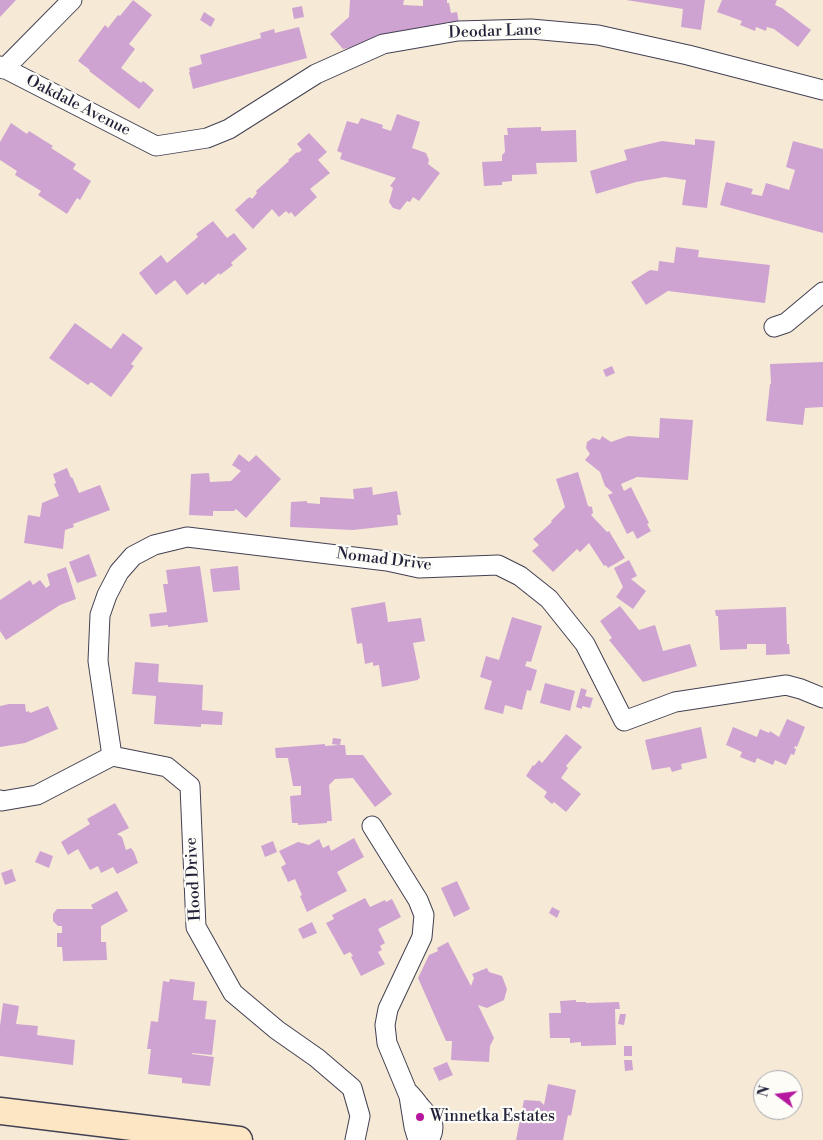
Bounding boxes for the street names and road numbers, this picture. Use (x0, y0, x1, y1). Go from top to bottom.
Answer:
street label: Deodar Lane (448, 21, 542, 43)
street label: Oakdale Avenue (22, 71, 134, 141)
street label: Nomad Drive (335, 545, 433, 575)
street label: Hood Drive (182, 837, 206, 921)

